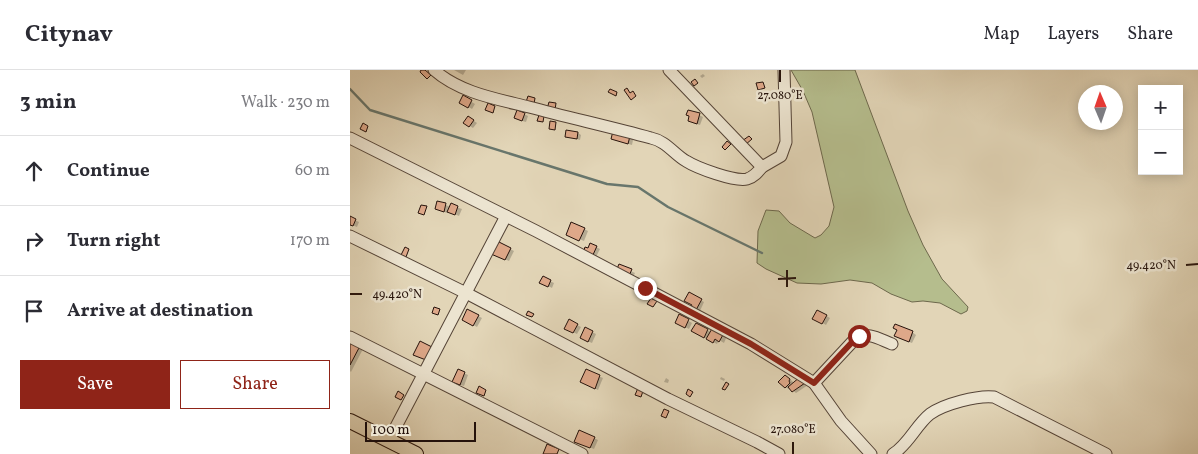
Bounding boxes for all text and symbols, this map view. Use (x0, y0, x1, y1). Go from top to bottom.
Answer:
text: Citynav (25, 18, 113, 52)
text: Map (983, 22, 1019, 47)
text: Layers (1047, 22, 1099, 47)
text: Share (1127, 22, 1173, 47)
north arrow (1078, 85, 1123, 130)
map controls (1138, 85, 1183, 175)
button: + (1138, 85, 1183, 130)
text: 3 min (20, 88, 76, 117)
text: 27.080°E (757, 88, 803, 104)
text: Walk · 230 m (241, 92, 330, 114)
button: − (1138, 130, 1183, 175)
icon: ahead (20, 157, 48, 185)
text: Continue (67, 158, 150, 184)
text: 60 m (295, 160, 330, 182)
icon: right (20, 227, 48, 255)
text: Turn right (67, 228, 160, 254)
text: 170 m (290, 230, 330, 252)
text: 49.420°N (1126, 258, 1176, 274)
route end (634, 277, 657, 300)
text: 49.420°N (372, 287, 422, 303)
icon: arrive (20, 297, 48, 325)
text: Arrive at destination (67, 298, 253, 324)
route start (848, 325, 871, 348)
button: Save (20, 360, 170, 409)
button: Share (180, 360, 330, 409)
scale bar (365, 419, 476, 442)
text: 100 m (372, 421, 410, 440)
text: 27.080°E (770, 422, 816, 438)

